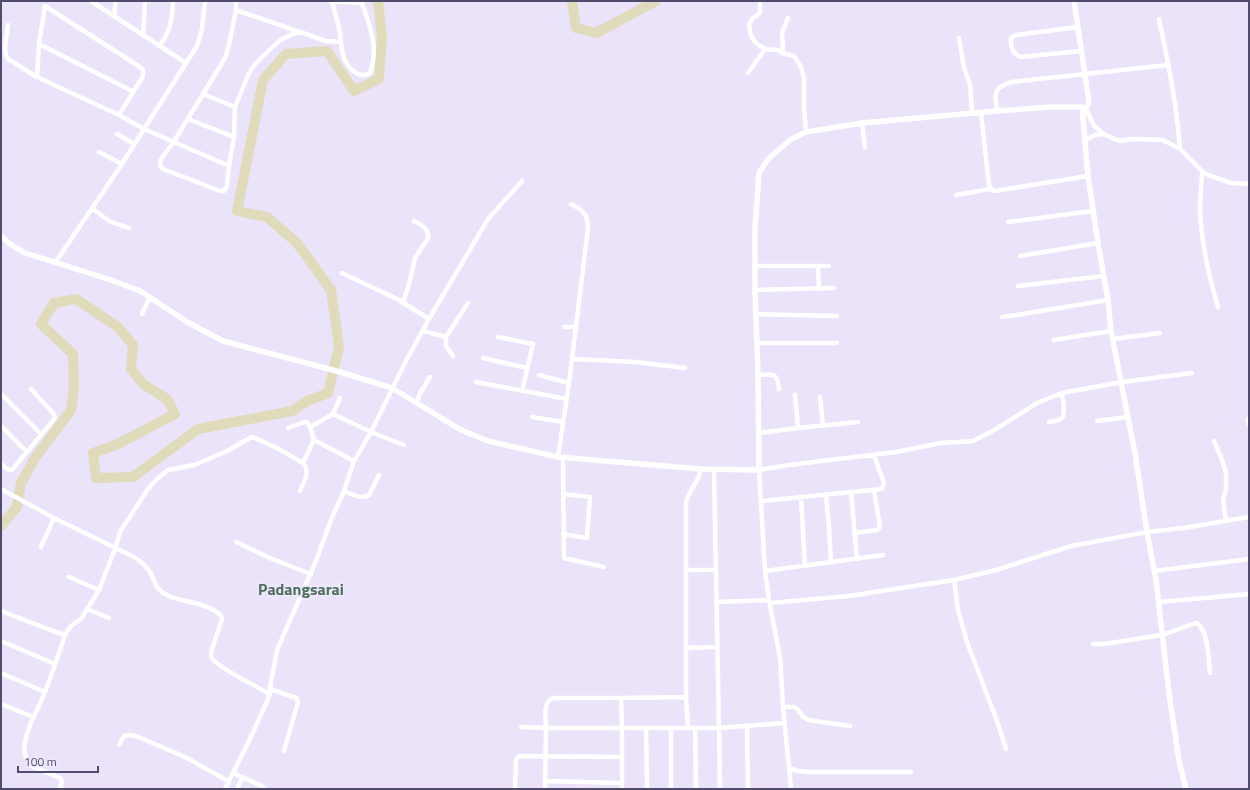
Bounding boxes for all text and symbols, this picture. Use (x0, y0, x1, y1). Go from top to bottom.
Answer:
district label: Padangsarai (258, 577, 344, 601)
scale bar (18, 748, 98, 774)
text: 100 m (24, 752, 57, 771)

